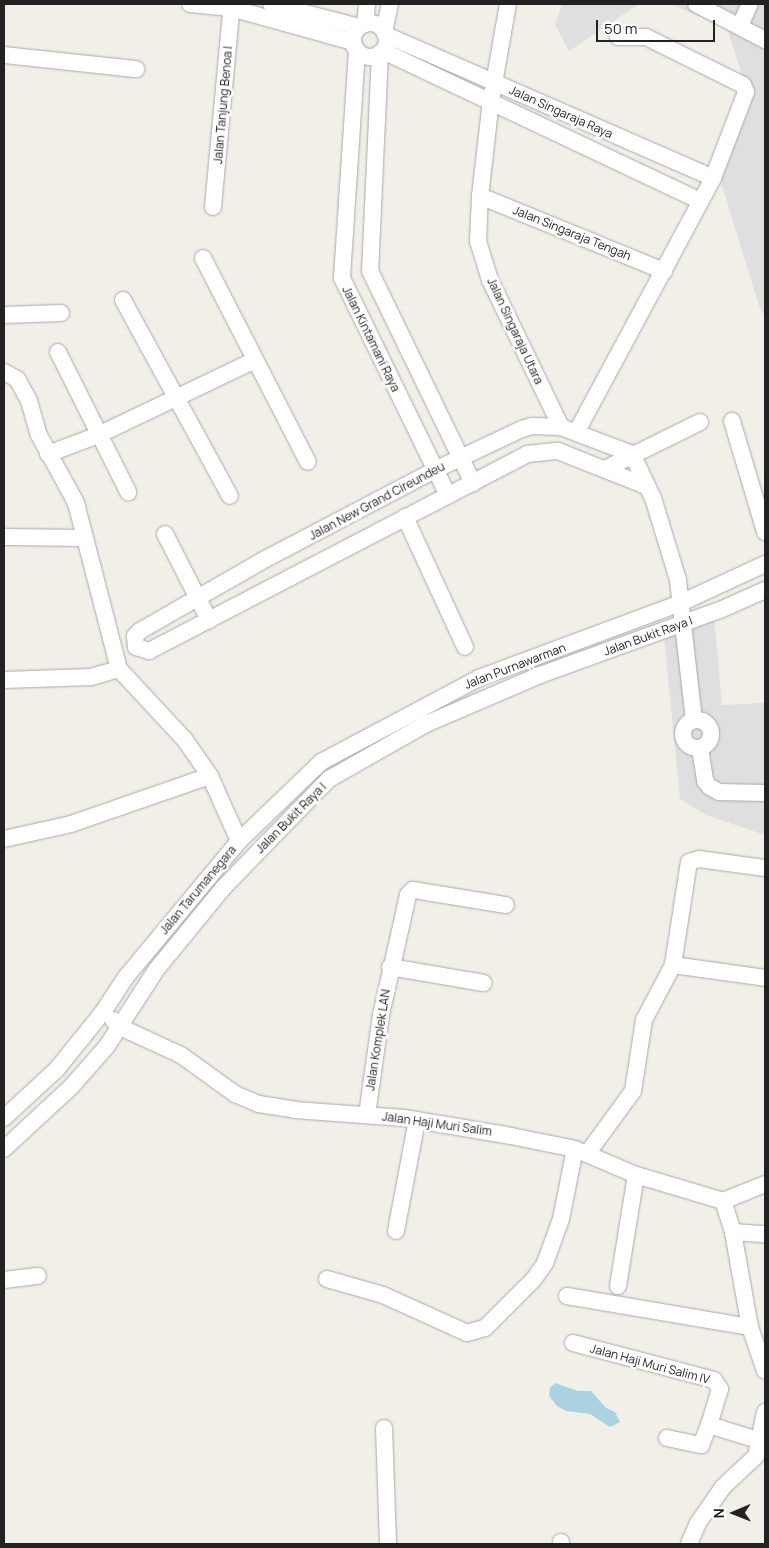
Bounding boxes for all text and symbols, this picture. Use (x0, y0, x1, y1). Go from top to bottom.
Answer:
scale bar (599, 10, 718, 42)
text: 50 m (604, 18, 638, 39)
street label: Jalan Tanjung Benoa I (211, 45, 235, 165)
street label: Jalan Singaraja Raya (507, 83, 615, 141)
street label: Jalan Singaraja Tengah (511, 203, 633, 263)
street label: Jalan Singaraja Utara (484, 275, 546, 387)
street label: Jalan Kintamani Raya (339, 284, 403, 394)
street label: Jalan New Grand Cireundeu (307, 459, 447, 543)
street label: Jalan Bukit Raya I (602, 613, 694, 659)
street label: Jalan Purnawarman (462, 640, 568, 692)
street label: Jalan Bukit Raya I (253, 780, 329, 856)
street label: Jalan Tarumanegara (157, 843, 239, 937)
street label: Jalan Komplek LAN (363, 988, 393, 1092)
street label: Jalan Haji Muri Salim (381, 1109, 493, 1139)
street label: Jalan Haji Muri Salim IV (589, 1341, 711, 1387)
north arrow (709, 1488, 759, 1538)
text: N (709, 1508, 728, 1518)

